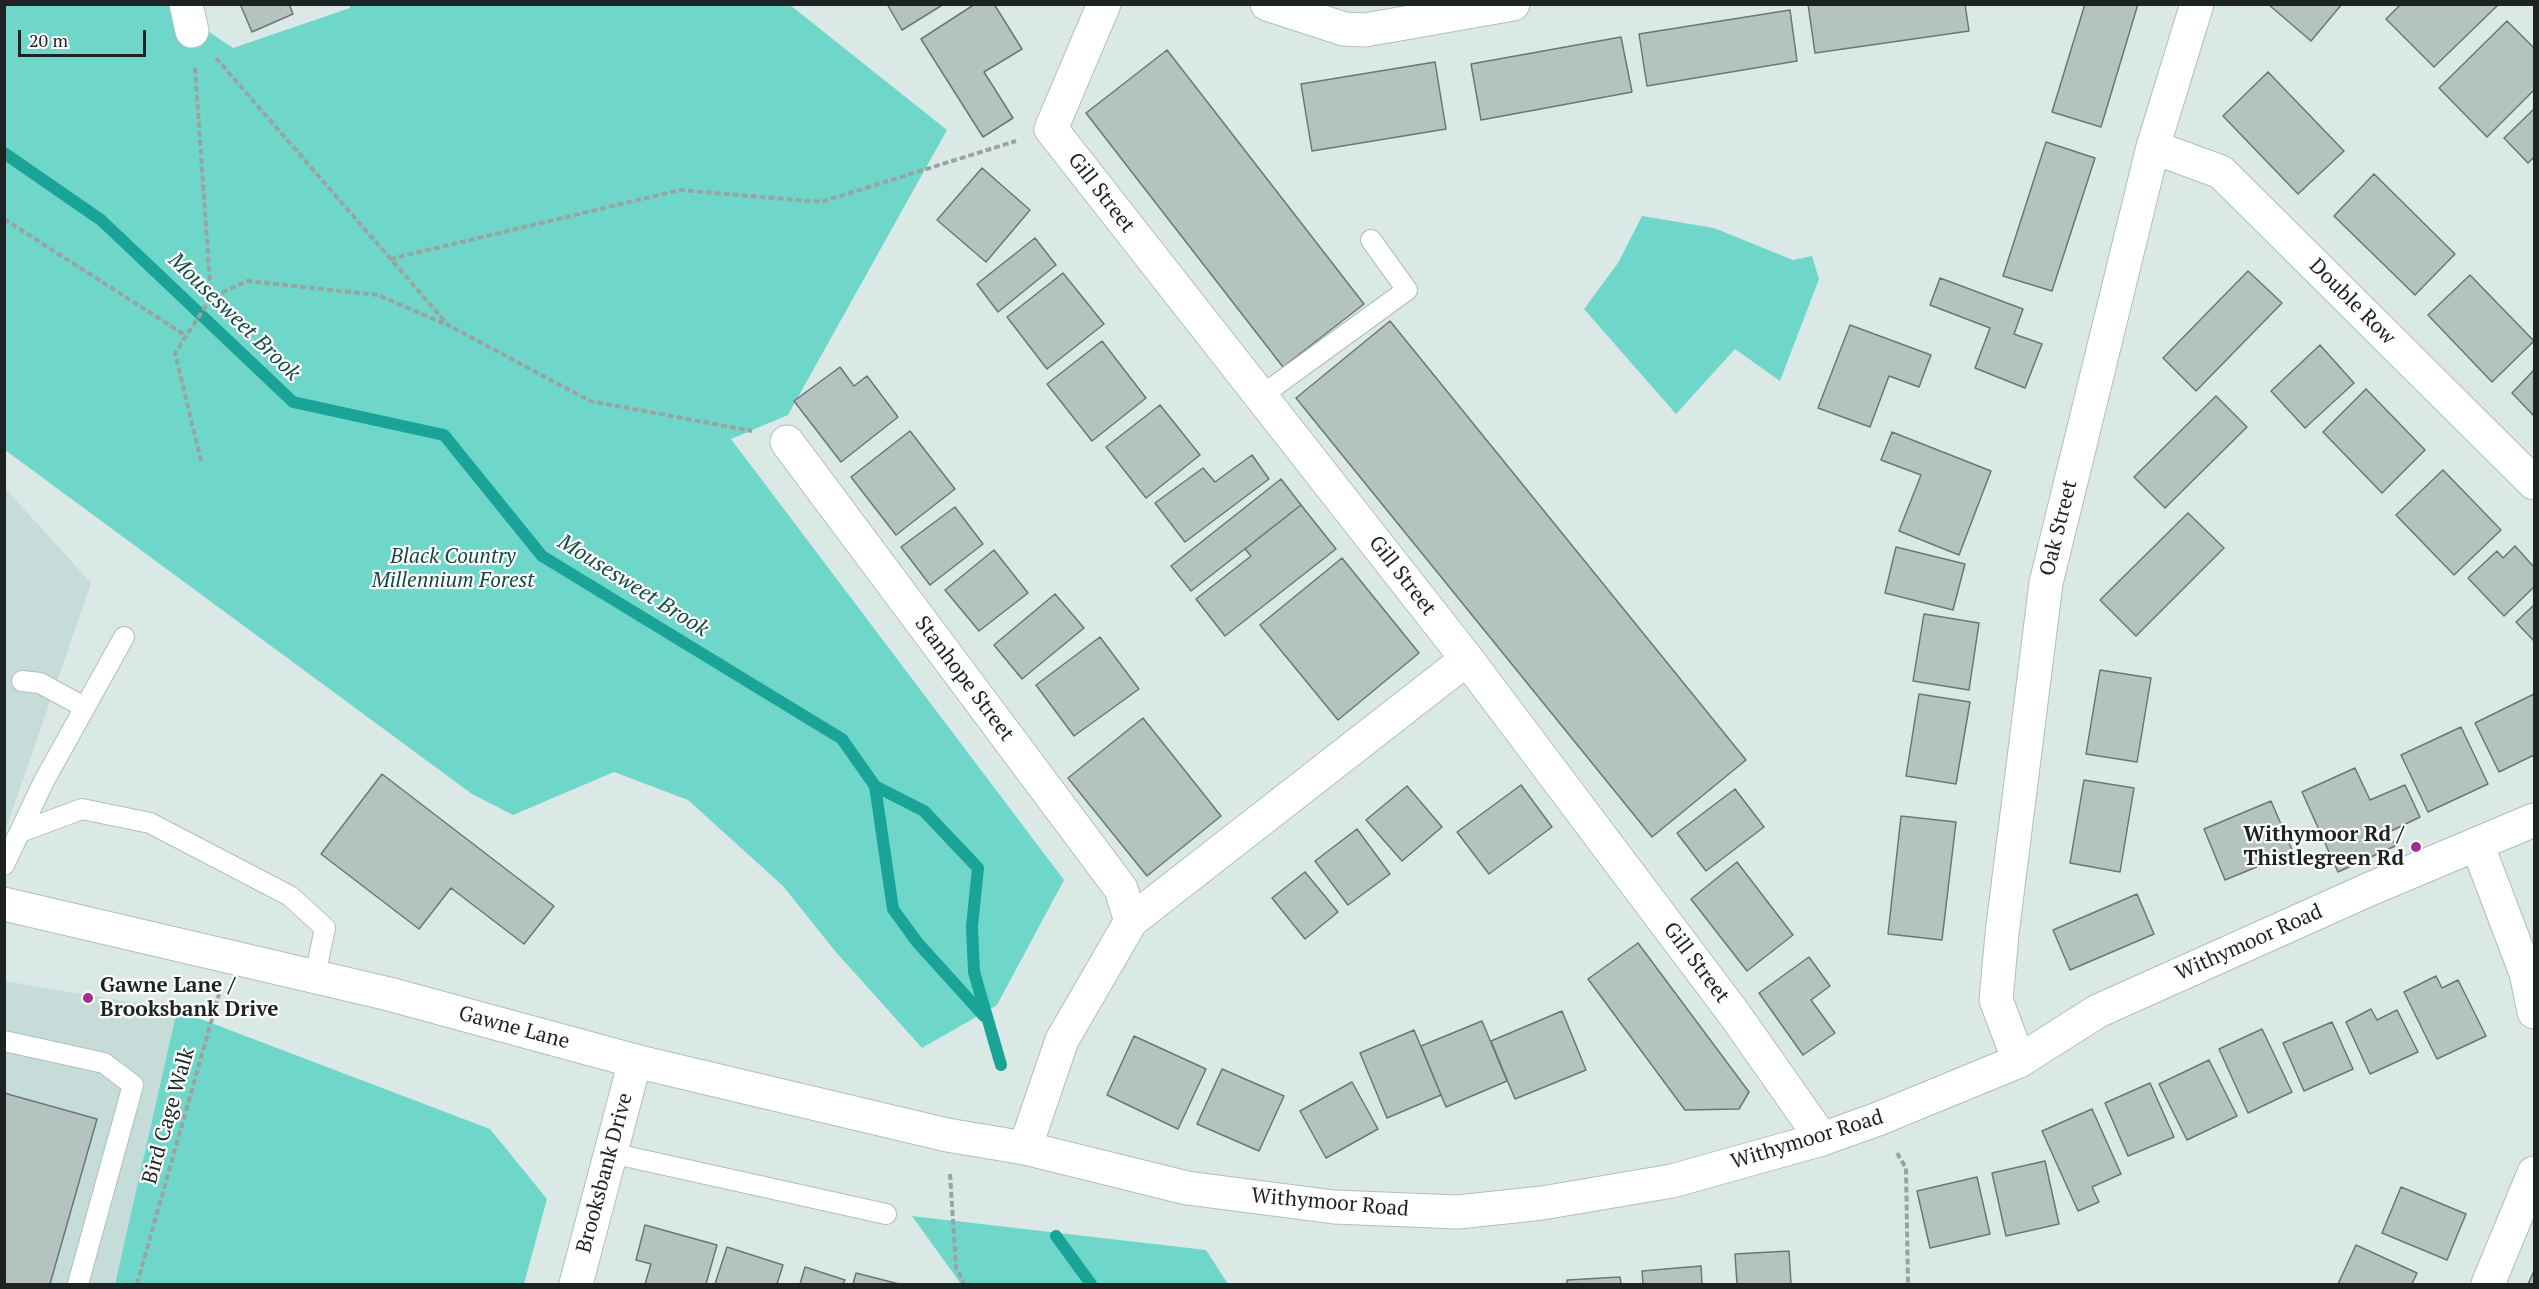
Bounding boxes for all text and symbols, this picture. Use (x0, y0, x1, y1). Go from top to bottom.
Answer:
scale bar (21, 18, 148, 56)
text: 20 m (29, 28, 68, 52)
street label: Gill Street (1062, 148, 1140, 238)
water label: Mousesweet Brook (163, 247, 305, 387)
street label: Double Row (2304, 254, 2400, 350)
street label: Oak Street (2035, 477, 2083, 579)
water label: Mousesweet Brook (553, 529, 713, 643)
street label: Gill Street (1363, 531, 1441, 621)
park label: Black Country Millennium Forest (372, 544, 534, 594)
street label: Stanhope Street (909, 612, 1019, 746)
place label: Withymoor Rd / Thistlegreen Rd (2243, 822, 2404, 872)
marker: Withymoor Rd / Thistlegreen Rd (2409, 840, 2423, 854)
street label: Withymoor Road (2172, 899, 2326, 987)
street label: Gill Street (1657, 918, 1735, 1008)
place label: Gawne Lane / Brooksbank Drive (100, 973, 279, 1023)
marker: Gawne Lane / Brooksbank Drive (81, 991, 95, 1005)
street label: Gawne Lane (456, 1001, 572, 1055)
street label: Bird Cage Walk (137, 1045, 201, 1187)
street label: Brooksbank Drive (572, 1090, 638, 1256)
street label: Withymoor Road (1728, 1105, 1886, 1175)
street label: Withymoor Road (1250, 1184, 1410, 1222)

